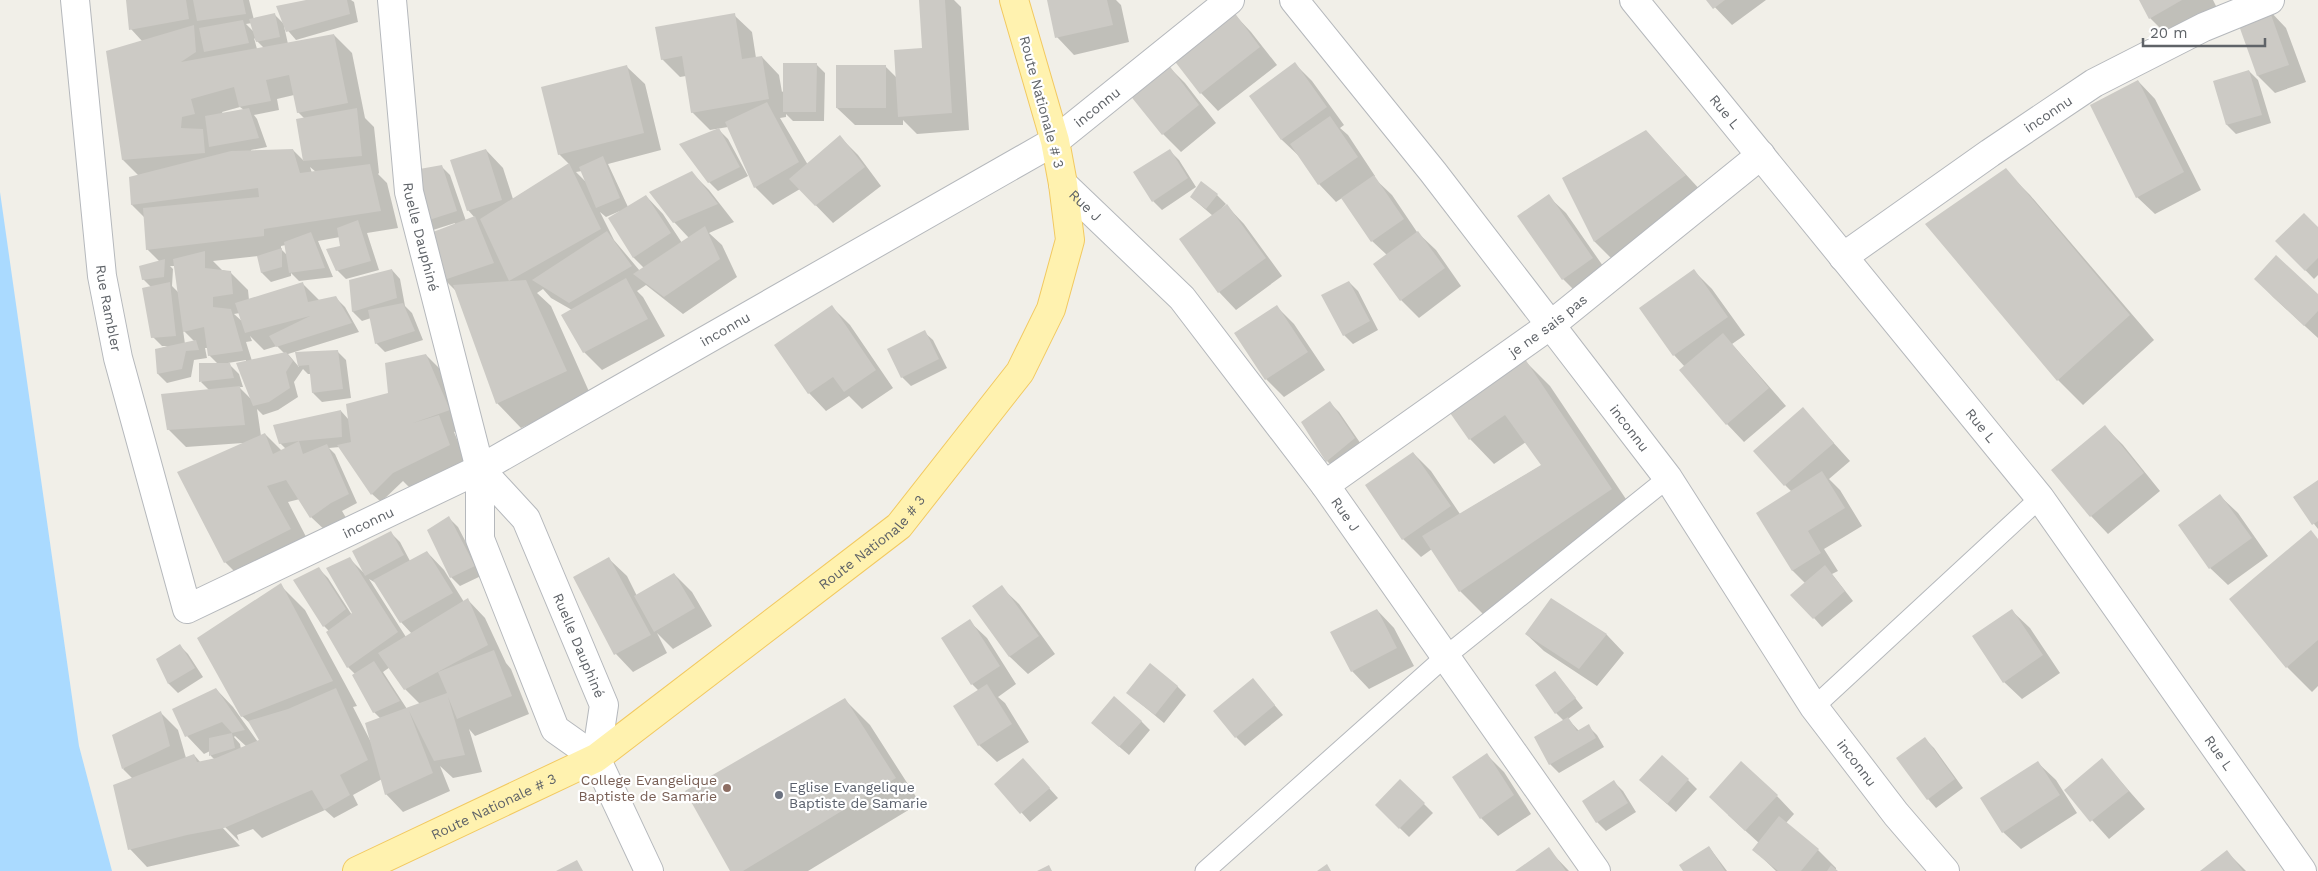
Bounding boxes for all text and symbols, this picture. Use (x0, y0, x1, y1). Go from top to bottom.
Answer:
scale bar (2143, 15, 2266, 47)
text: 20 m (2150, 24, 2188, 42)
street label: Route Nationale # 3 (1017, 34, 1067, 170)
street label: inconnu (1071, 84, 1123, 130)
street label: Rue L (1706, 91, 1744, 132)
street label: inconnu (2021, 92, 2075, 136)
street label: Ruelle Dauphiné (400, 182, 442, 293)
street label: Rue J (1066, 186, 1105, 224)
street label: Rue Rambler (93, 264, 125, 353)
street label: je ne sais pas (1504, 291, 1590, 361)
street label: inconnu (697, 309, 753, 350)
street label: inconnu (1607, 402, 1653, 455)
street label: Rue L (1962, 405, 1999, 446)
street label: Route Nationale # 3 (815, 492, 928, 593)
street label: Rue J (1328, 494, 1363, 535)
street label: inconnu (340, 503, 396, 541)
street label: Ruelle Dauphiné (550, 591, 608, 700)
street label: Rue L (2201, 732, 2237, 773)
street label: inconnu (1834, 736, 1880, 789)
street label: Route Nationale # 3 (428, 770, 559, 843)
place label: College Evangelique Baptiste de Samarie (578, 772, 717, 804)
place label: Eglise Evangelique Baptiste de Samarie (789, 779, 928, 811)
marker: College Evangelique Baptiste de Samarie (721, 782, 733, 794)
marker: Eglise Evangelique Baptiste de Samarie (773, 789, 785, 801)

